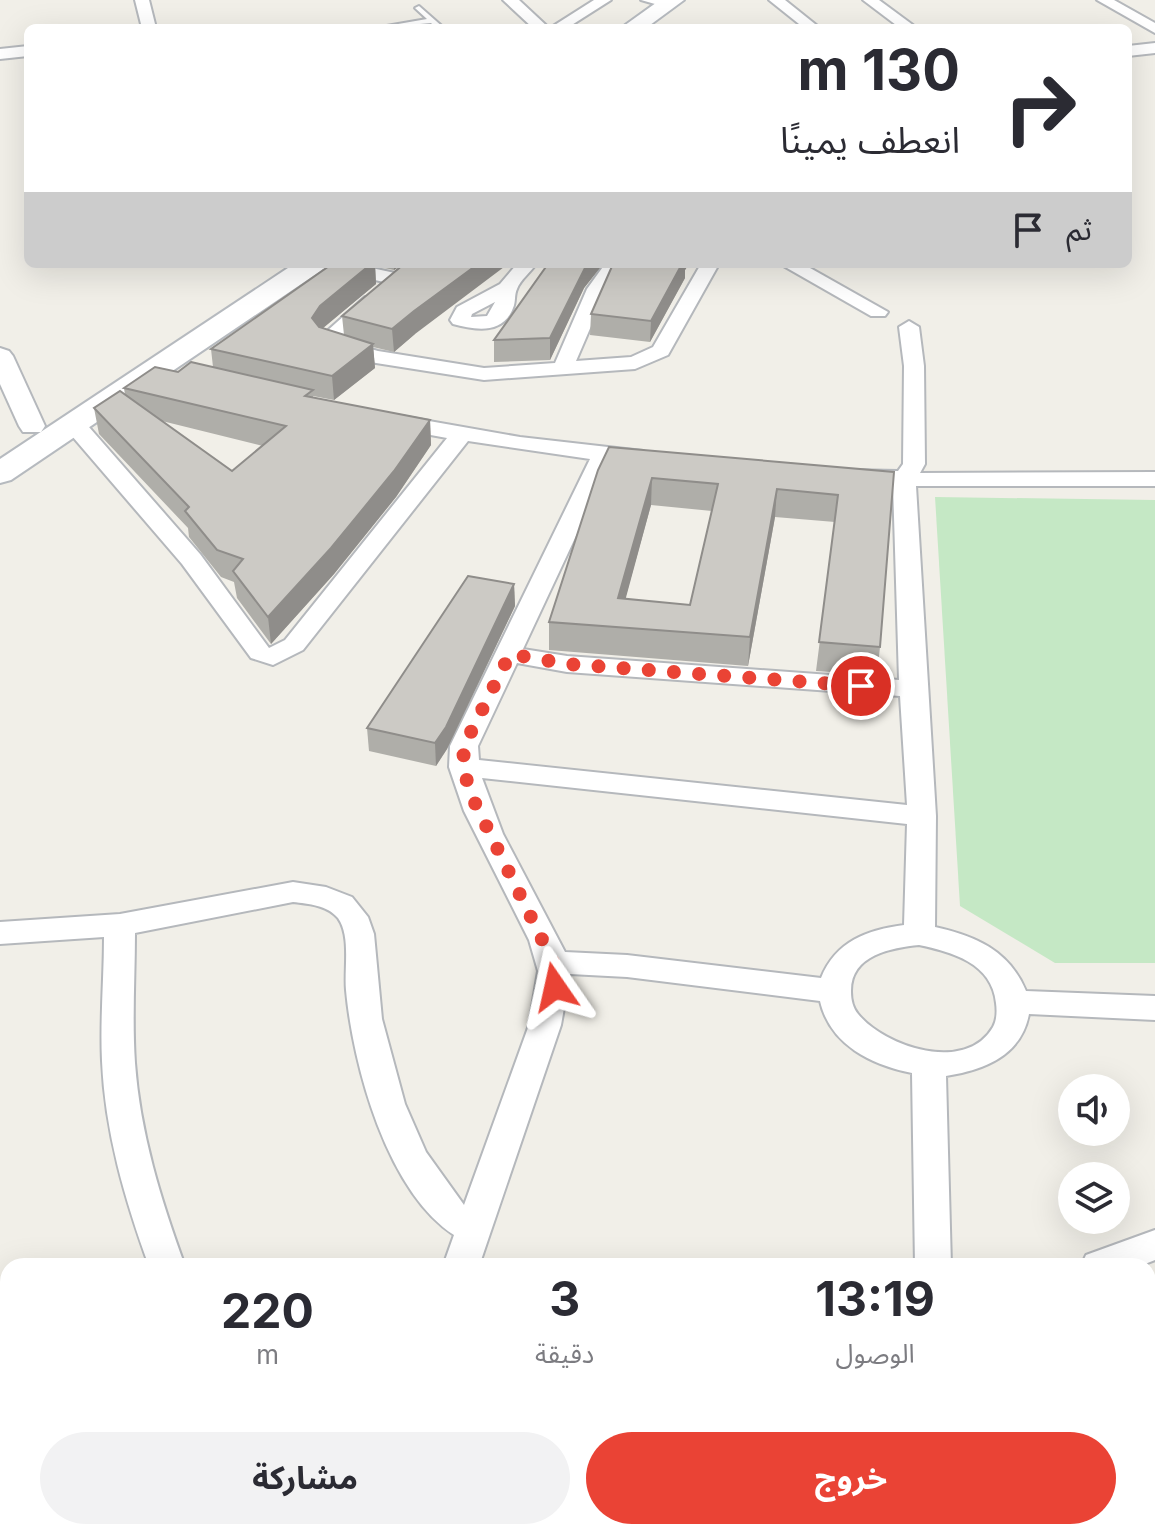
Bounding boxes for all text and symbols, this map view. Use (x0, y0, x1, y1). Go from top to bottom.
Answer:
text: 130 m (798, 36, 960, 104)
icon: right (988, 56, 1092, 160)
text: انعطف يمينًا (780, 118, 960, 162)
icon: arrive (1006, 208, 1050, 252)
text: ثم (1066, 211, 1092, 247)
pin (827, 652, 895, 720)
icon: arrive (839, 664, 883, 708)
position arrow (513, 945, 597, 1029)
map controls (1058, 1074, 1130, 1234)
button: sound (1058, 1074, 1130, 1146)
button: layers (1058, 1162, 1130, 1234)
text: 3 (549, 1269, 580, 1328)
text: 13:19 (815, 1269, 935, 1328)
text: 220 (221, 1281, 314, 1340)
text: دقيقة (535, 1338, 594, 1369)
text: الوصول (836, 1338, 915, 1369)
text: m (256, 1339, 279, 1370)
button: مشاركة (40, 1432, 570, 1524)
button: خروج (586, 1432, 1116, 1524)

